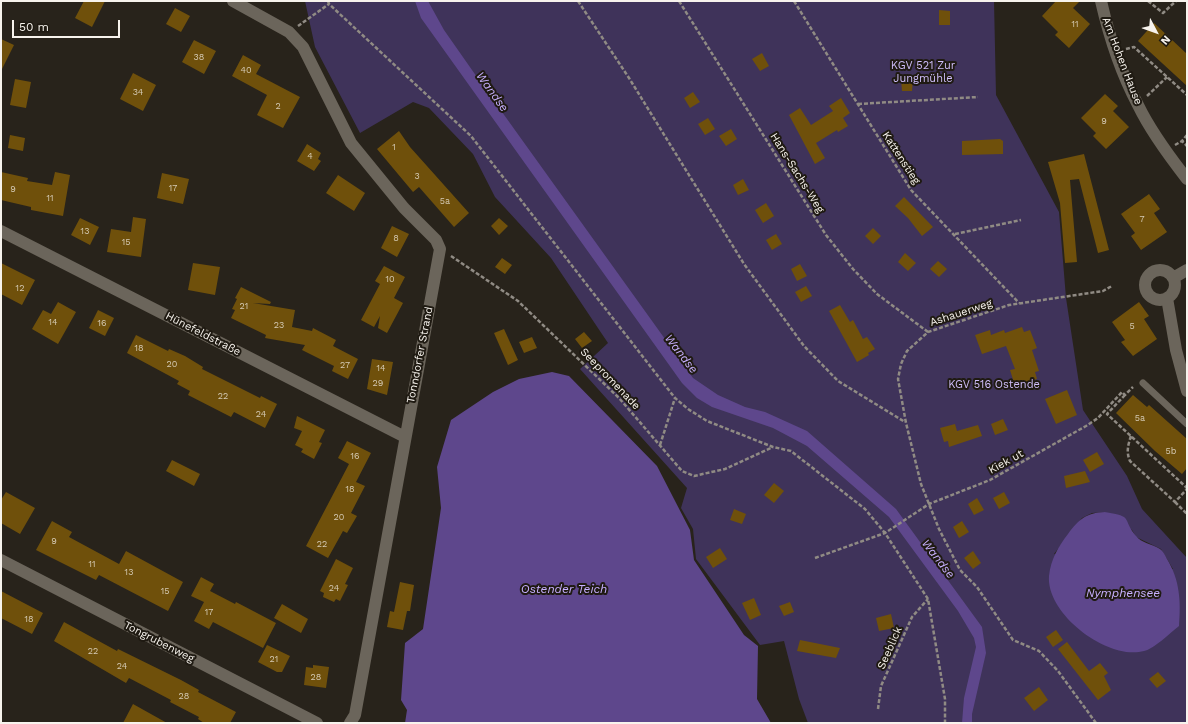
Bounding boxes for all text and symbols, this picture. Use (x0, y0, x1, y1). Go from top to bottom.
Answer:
scale bar (14, 12, 122, 38)
north arrow (1136, 12, 1176, 52)
street label: Am Hohen Hause (1099, 15, 1145, 107)
house number: 11 (1071, 19, 1079, 29)
text: 50 m (19, 20, 49, 34)
text: N (1158, 33, 1173, 48)
house number: 38 (194, 52, 204, 62)
park label: KGV 521 Zur Jungmühle (891, 59, 955, 85)
house number: 40 (240, 65, 252, 75)
water label: Wandse (473, 69, 511, 115)
house number: 34 (133, 87, 143, 97)
house number: 2 (275, 101, 281, 111)
house number: 9 (1101, 116, 1107, 126)
street label: Kattenstieg (879, 129, 923, 187)
street label: Hans-Sachs-Weg (767, 131, 827, 215)
house number: 1 (392, 142, 396, 152)
house number: 4 (307, 151, 313, 161)
house number: 3 (414, 171, 420, 181)
house number: 17 (169, 183, 177, 193)
house number: 9 (10, 184, 16, 194)
house number: 11 (46, 193, 54, 203)
house number: 5a (440, 196, 450, 206)
house number: 7 (1139, 214, 1145, 224)
house number: 13 (81, 226, 89, 236)
house number: 8 (393, 233, 399, 243)
house number: 15 (122, 237, 130, 247)
house number: 10 (385, 274, 395, 284)
house number: 12 (16, 283, 24, 293)
street label: Ashauerweg (928, 297, 994, 329)
house number: 21 (240, 301, 248, 311)
street label: Tonndorfer Strand (404, 305, 436, 405)
street label: Hünefeldstraße (163, 309, 243, 359)
house number: 14 (48, 317, 58, 327)
house number: 16 (98, 318, 106, 328)
house number: 23 (274, 320, 284, 330)
house number: 5 (1129, 321, 1135, 331)
water label: Wandse (661, 332, 701, 376)
house number: 18 (134, 343, 144, 353)
street label: Seepromenade (577, 345, 643, 413)
house number: 20 (167, 359, 177, 369)
house number: 27 (340, 360, 350, 370)
house number: 14 (376, 363, 386, 373)
house number: 29 (373, 378, 383, 388)
park label: KGV 516 Ostende (948, 378, 1040, 392)
house number: 22 (218, 391, 228, 401)
house number: 24 (256, 409, 266, 419)
house number: 5a (1135, 413, 1145, 423)
house number: 5b (1166, 446, 1176, 456)
street label: Kiek ut (986, 447, 1026, 477)
house number: 16 (351, 451, 359, 461)
house number: 18 (345, 484, 355, 494)
house number: 20 (334, 512, 344, 522)
house number: 9 (51, 536, 57, 546)
water label: Wandse (918, 537, 958, 581)
house number: 22 (317, 539, 327, 549)
house number: 11 (88, 559, 96, 569)
house number: 13 (125, 567, 133, 577)
water label: Ostender Teich (521, 582, 607, 596)
house number: 24 (329, 583, 339, 593)
house number: 15 (161, 586, 169, 596)
water label: Nymphensee (1086, 586, 1160, 600)
house number: 17 (205, 607, 213, 617)
house number: 18 (24, 614, 34, 624)
street label: Tongrubenweg (122, 619, 196, 665)
street label: Seeblick (875, 625, 905, 671)
house number: 22 (88, 646, 98, 656)
house number: 21 (270, 654, 278, 664)
house number: 24 (117, 661, 127, 671)
house number: 28 (311, 672, 321, 682)
house number: 28 (179, 691, 189, 701)

